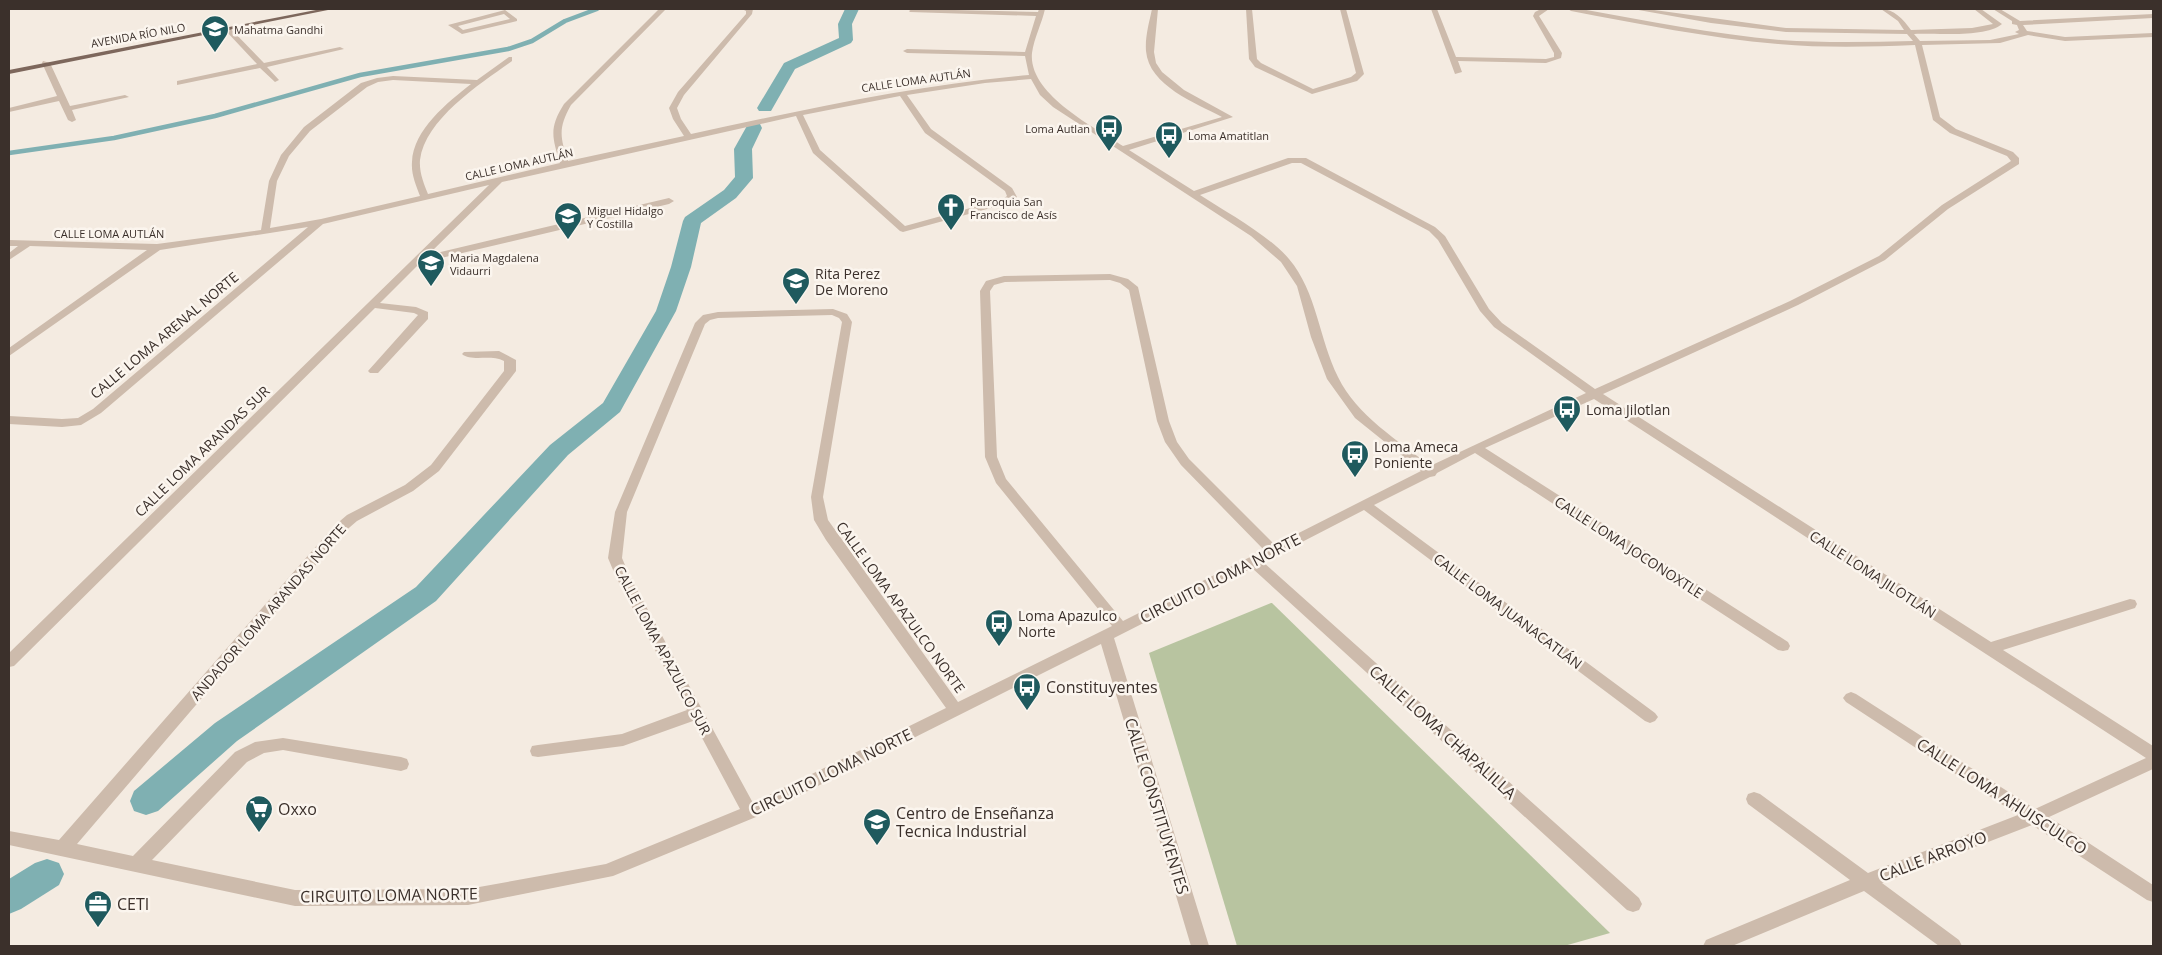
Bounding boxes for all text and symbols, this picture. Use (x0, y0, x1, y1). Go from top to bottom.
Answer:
school or university icon: Mahatma Gandhi (200, 14, 230, 53)
street label: AVENIDA RÍO NILO (90, 19, 186, 51)
place label: Mahatma Gandhi (234, 22, 323, 37)
street label: CALLE LOMA AUTLÁN (860, 65, 972, 95)
bus stop icon: Loma Autlan (1094, 113, 1124, 152)
bus stop icon: Loma Amatitlan (1154, 120, 1184, 159)
place label: Loma Autlan (1025, 121, 1090, 136)
place label: Loma Amatitlan (1188, 128, 1269, 143)
street label: CALLE LOMA AUTLÁN (464, 144, 574, 184)
church icon: Parroquia San Francisco de Asís (936, 192, 966, 231)
place label: Parroquia San Francisco de Asís (970, 194, 1057, 222)
school or university icon: Miguel Hidalgo Y Costilla (553, 201, 583, 240)
place label: Miguel Hidalgo Y Costilla (587, 203, 664, 231)
street label: CALLE LOMA AUTLÁN (54, 226, 164, 241)
school or university icon: Maria Magdalena Vidaurri (416, 248, 446, 287)
place label: Maria Magdalena Vidaurri (450, 250, 539, 278)
place label: Rita Perez De Moreno (815, 264, 888, 299)
school or university icon: Rita Perez De Moreno (781, 266, 811, 305)
street label: CALLE LOMA ARENAL NORTE (86, 267, 242, 403)
street label: CALLE LOMA ARANDAS SUR (130, 381, 274, 521)
bus stop icon: Loma Jilotlan (1552, 394, 1582, 433)
place label: Loma Jilotlan (1586, 400, 1670, 419)
place label: Loma Ameca Poniente (1374, 437, 1458, 472)
bus stop icon: Loma Ameca Poniente (1340, 439, 1370, 478)
street label: CALLE LOMA JOCONOXTLE (1551, 492, 1707, 602)
street label: CALLE LOMA APAZULCO NORTE (832, 517, 970, 697)
street label: ANDADOR LOMA ARANDAS NORTE (186, 520, 350, 704)
street label: CALLE LOMA JILOTLÁN (1806, 526, 1940, 622)
street label: CIRCUITO LOMA NORTE (1136, 528, 1304, 628)
street label: CALLE LOMA JUANACATLÁN (1430, 549, 1586, 673)
street label: CALLE LOMA APAZULCO SUR (610, 562, 716, 738)
place label: Loma Apazulco Norte (1018, 606, 1117, 641)
bus stop icon: Loma Apazulco Norte (984, 608, 1014, 647)
street label: CALLE LOMA CHAPALILLA (1365, 660, 1522, 805)
bus stop icon: Constituyentes (1012, 672, 1042, 711)
place label: Constituyentes (1046, 676, 1158, 698)
street label: CALLE CONSTITUYENTES (1120, 715, 1194, 897)
street label: CIRCUITO LOMA NORTE (746, 723, 916, 821)
street label: CALLE LOMA AHUISCULCO (1913, 733, 2091, 859)
supermarket icon: Oxxo (244, 794, 274, 833)
place label: Oxxo (278, 798, 317, 820)
place label: Centro de Enseñanza Tecnica Industrial (896, 802, 1054, 842)
school or university icon: Centro de Enseñanza Tecnica Industrial (862, 807, 892, 846)
street label: CALLE ARROYO (1876, 825, 1990, 887)
street label: CIRCUITO LOMA NORTE (300, 882, 478, 908)
office icon: CETI (83, 889, 113, 928)
place label: CETI (117, 893, 149, 915)

